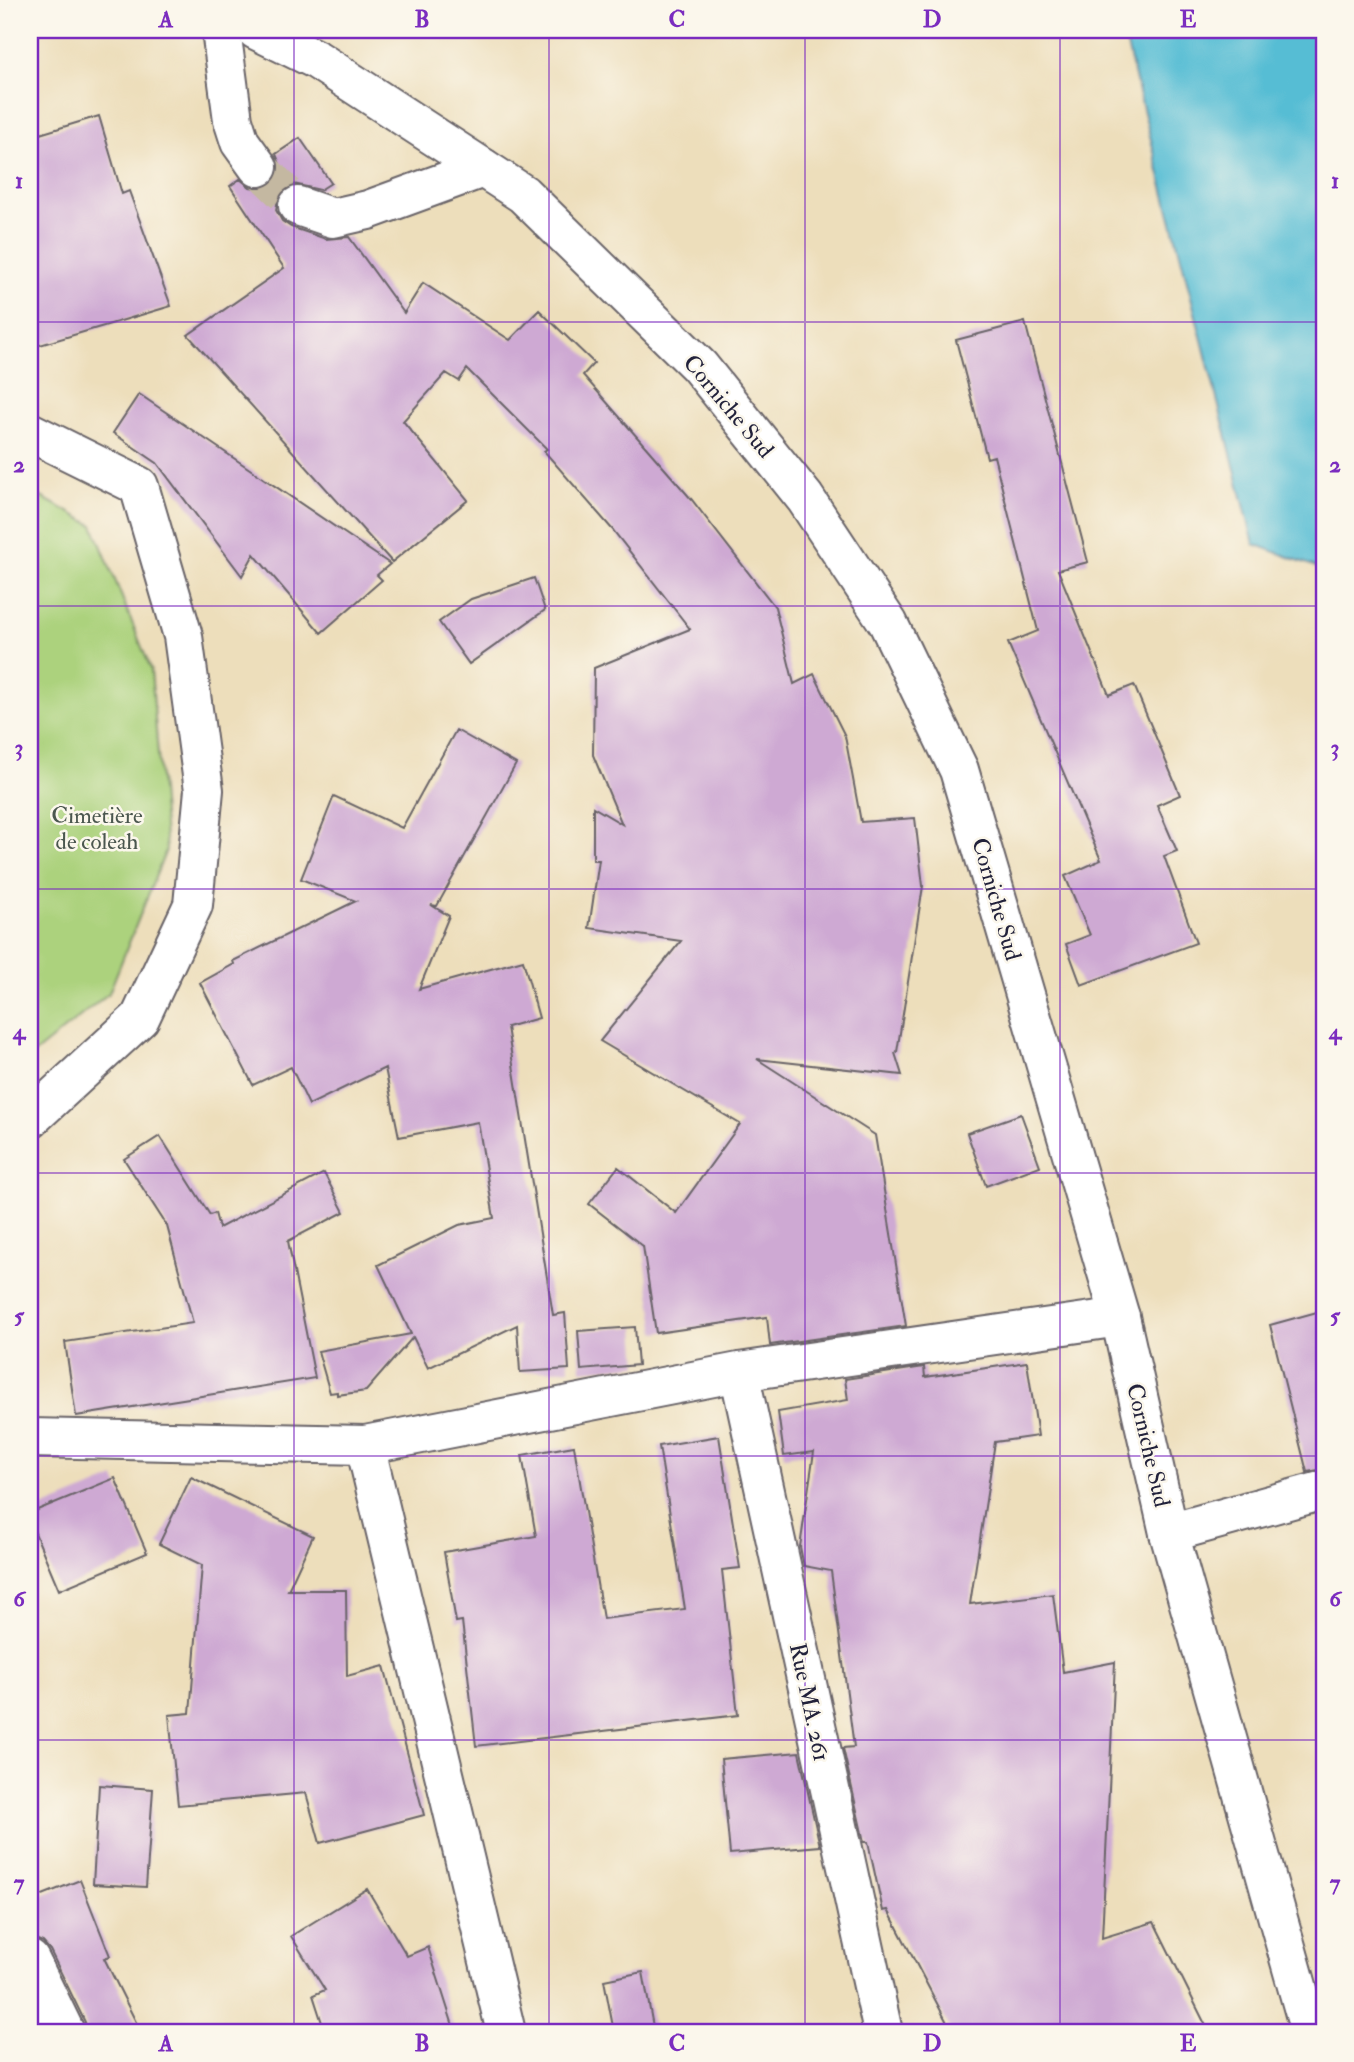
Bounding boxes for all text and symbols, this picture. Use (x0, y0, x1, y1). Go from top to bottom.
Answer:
text: A (158, 5, 174, 34)
text: B (414, 5, 430, 34)
text: C (669, 5, 685, 34)
text: D (923, 5, 941, 34)
text: E (1180, 5, 1197, 34)
text: 1 (15, 166, 23, 195)
text: 1 (1331, 166, 1339, 195)
street label: Corniche Sud (677, 349, 780, 464)
text: 2 (13, 450, 25, 479)
text: 2 (1329, 450, 1341, 479)
text: 3 (15, 733, 23, 762)
text: 3 (1331, 733, 1339, 762)
park label: Cimetière de coleah (51, 801, 143, 856)
street label: Corniche Sud (965, 835, 1028, 964)
text: 4 (12, 1017, 27, 1046)
text: 4 (1328, 1017, 1343, 1046)
text: 5 (14, 1301, 25, 1330)
text: 5 (1330, 1301, 1341, 1330)
street label: Corniche Sud (1120, 1380, 1177, 1510)
text: 6 (13, 1584, 27, 1613)
text: 6 (1329, 1584, 1343, 1613)
street label: Rue MA. 261 (783, 1640, 836, 1764)
text: 7 (14, 1868, 25, 1897)
text: 7 (1330, 1868, 1341, 1897)
text: A (158, 2029, 174, 2058)
text: B (414, 2029, 430, 2058)
text: C (669, 2029, 685, 2058)
text: D (923, 2029, 941, 2058)
text: E (1180, 2029, 1197, 2058)

